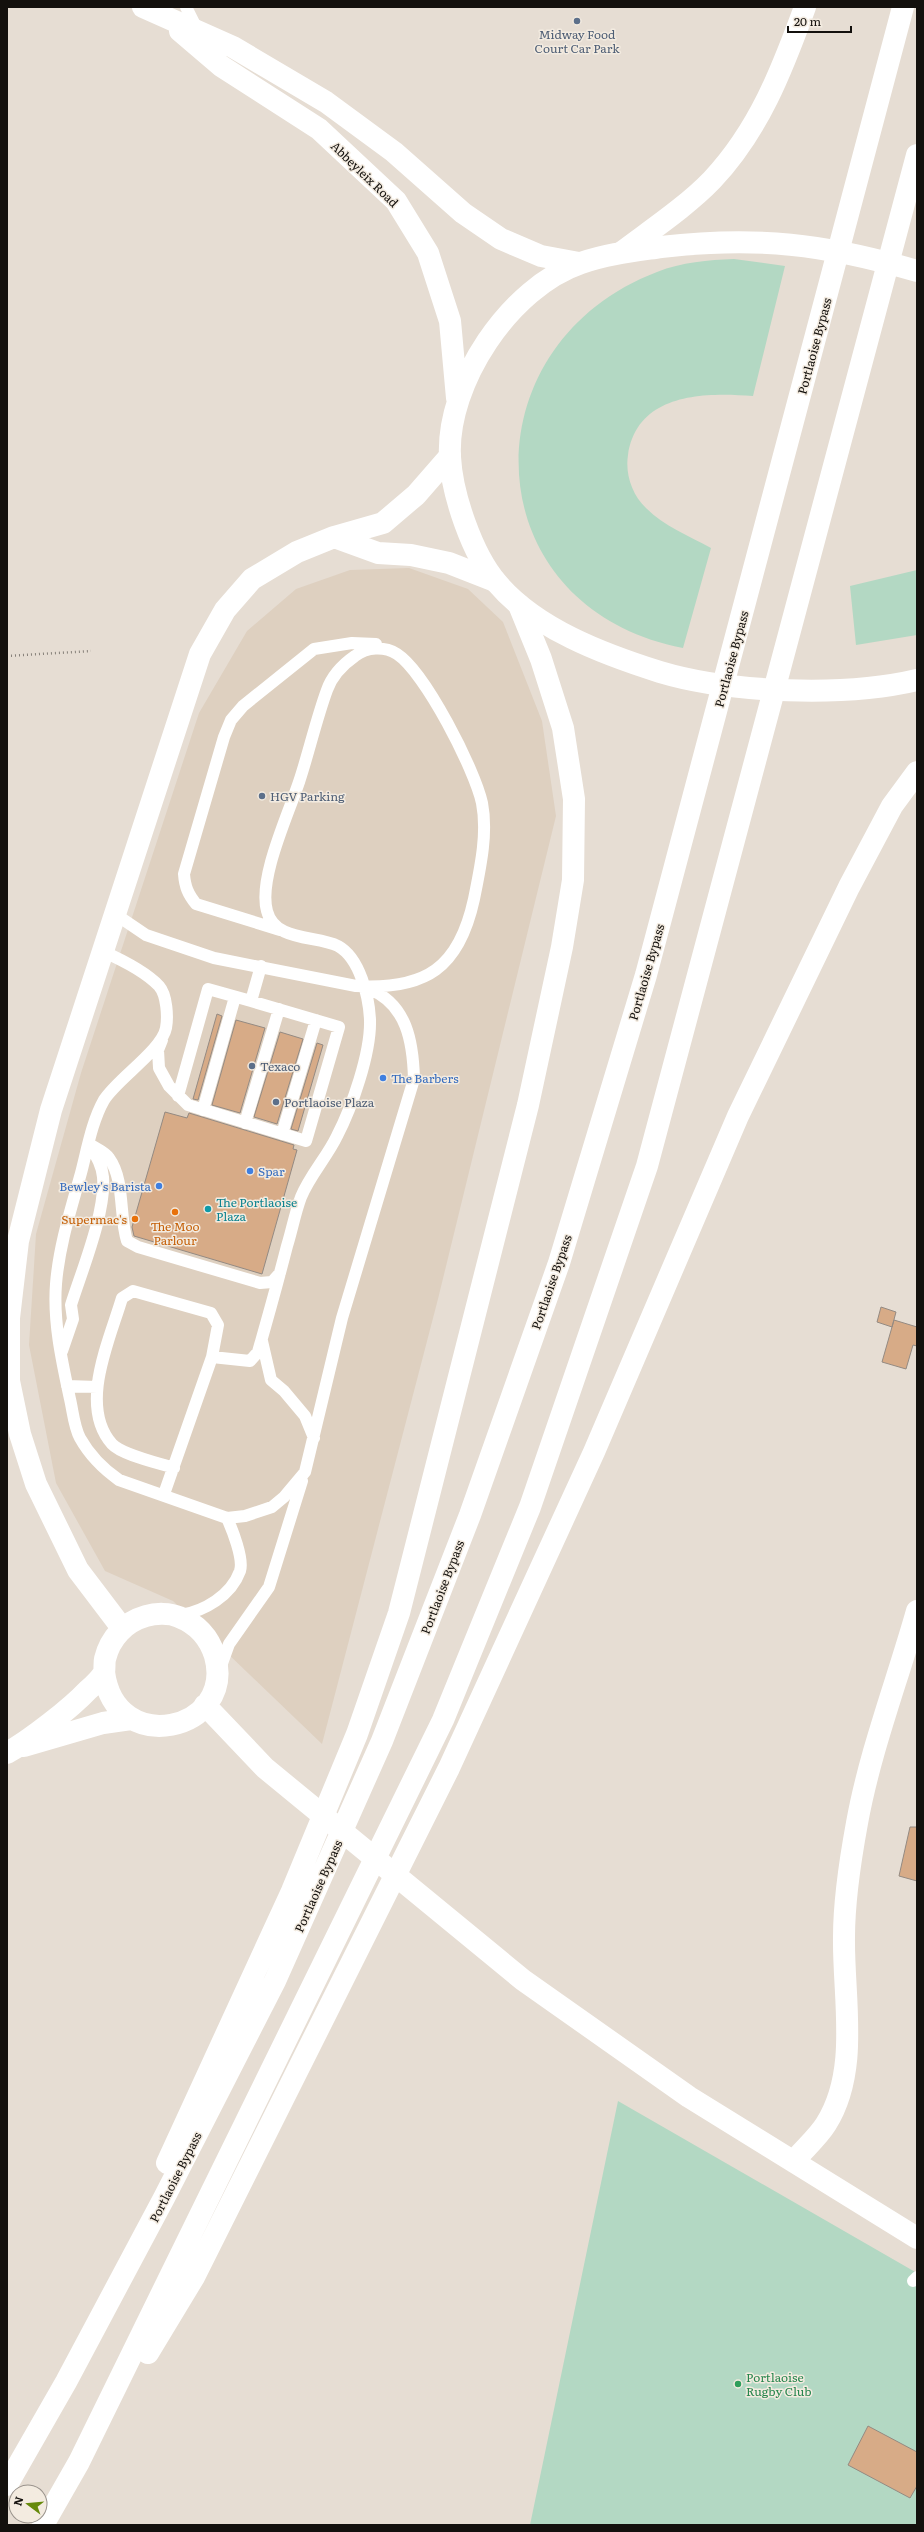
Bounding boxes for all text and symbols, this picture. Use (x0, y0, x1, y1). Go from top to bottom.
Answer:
scale bar (788, 8, 851, 34)
text: 20 m (794, 12, 821, 30)
marker: Midway Food Court Car Park (572, 16, 582, 26)
place label: Midway Food Court Car Park (535, 25, 620, 57)
street label: Abbeyleix Road (327, 137, 403, 211)
street label: Portlaoise Bypass (792, 295, 836, 396)
street label: Portlaoise Bypass (709, 608, 753, 709)
place label: HGV Parking (270, 787, 345, 805)
marker: HGV Parking (257, 791, 267, 801)
street label: Portlaoise Bypass (624, 921, 669, 1022)
place label: Texaco (260, 1057, 300, 1075)
marker: Texaco (247, 1061, 257, 1071)
place label: The Barbers (391, 1069, 459, 1087)
marker: The Barbers (378, 1073, 388, 1083)
place label: Portlaoise Plaza (284, 1093, 375, 1111)
marker: Portlaoise Plaza (271, 1097, 281, 1107)
place label: Spar (258, 1162, 285, 1180)
marker: Spar (245, 1166, 255, 1176)
place label: Bewley's Barista (59, 1177, 152, 1195)
marker: Bewley's Barista (154, 1181, 164, 1191)
place label: The Portlaoise Plaza (216, 1193, 297, 1225)
marker: The Portlaoise Plaza (203, 1204, 213, 1214)
marker: The Moo Parlour (170, 1207, 180, 1217)
place label: Supermac's (61, 1210, 128, 1228)
marker: Supermac's (130, 1214, 140, 1224)
place label: The Moo Parlour (150, 1217, 200, 1249)
street label: Portlaoise Bypass (526, 1232, 576, 1332)
street label: Portlaoise Bypass (416, 1537, 468, 1637)
street label: Portlaoise Bypass (290, 1836, 347, 1935)
street label: Portlaoise Bypass (144, 2128, 206, 2225)
place label: Portlaoise Rugby Club (746, 2368, 811, 2400)
marker: Portlaoise Rugby Club (733, 2379, 743, 2389)
north arrow (8, 2484, 48, 2524)
text: N (8, 2494, 26, 2508)

